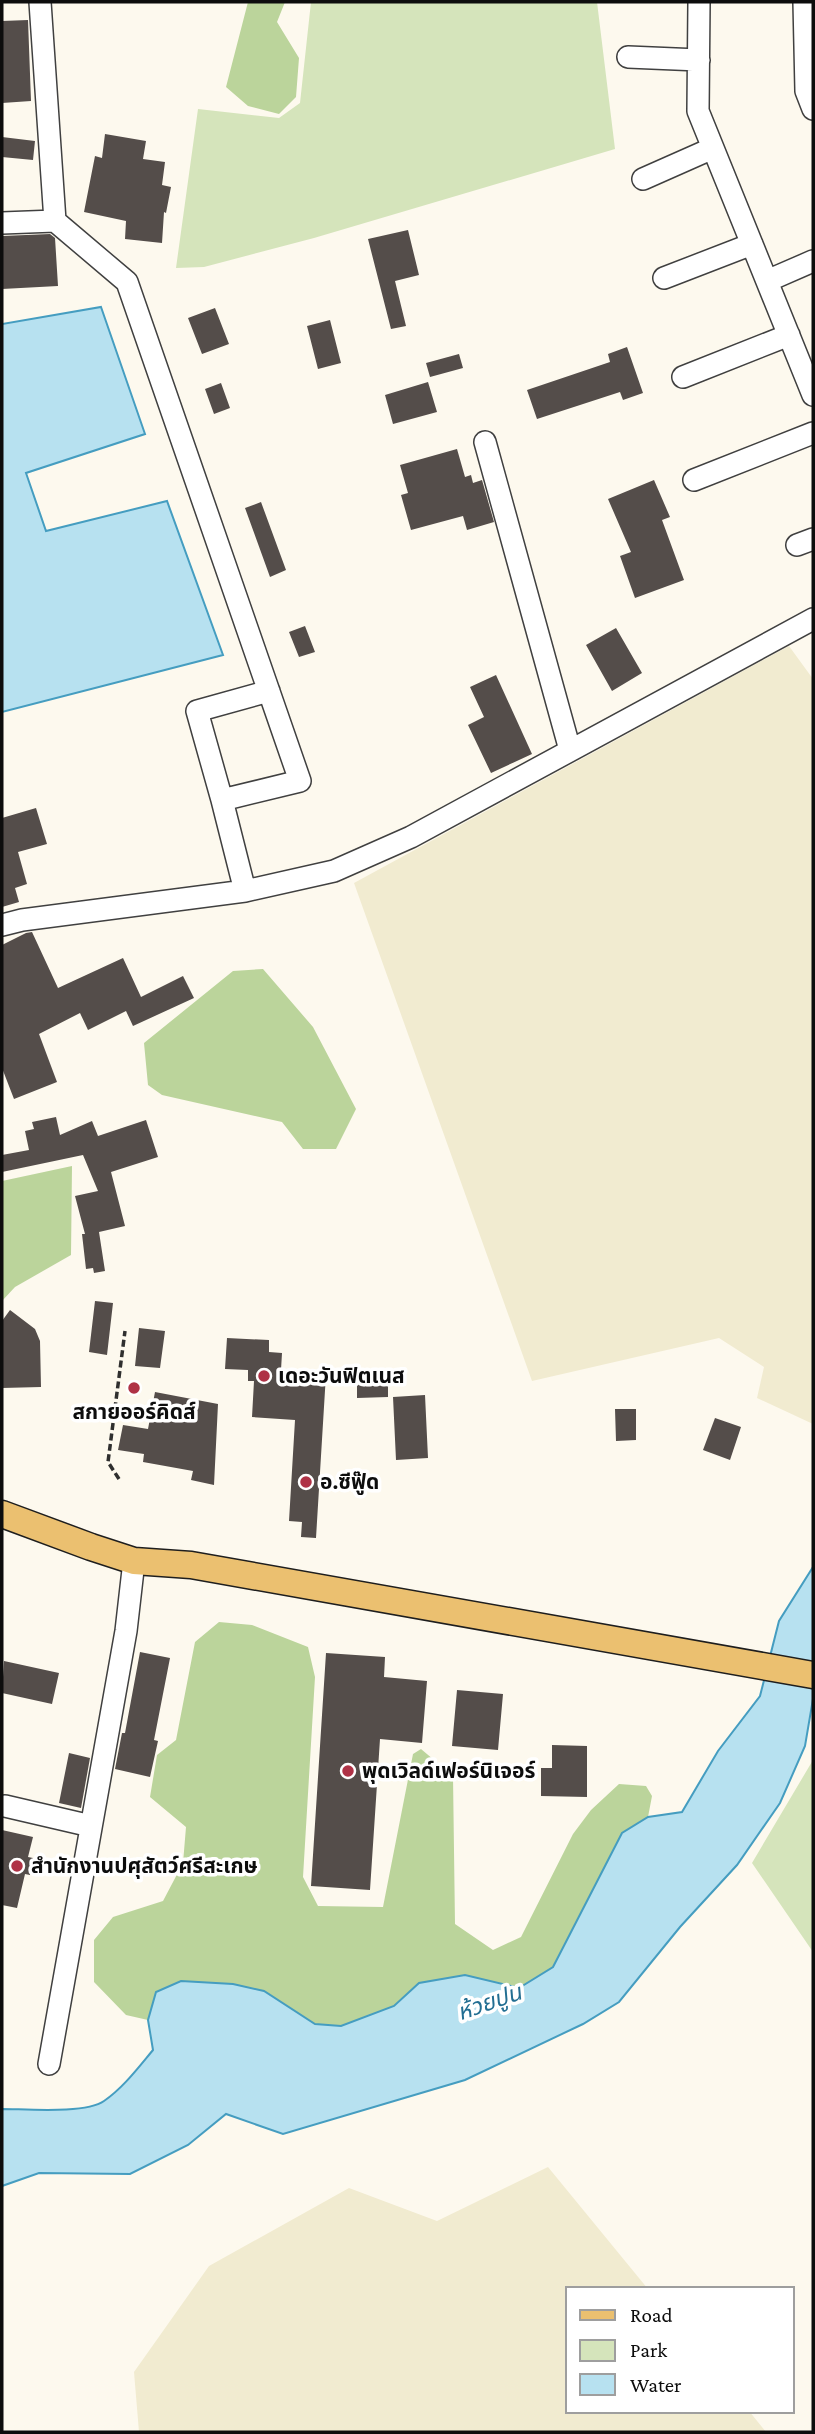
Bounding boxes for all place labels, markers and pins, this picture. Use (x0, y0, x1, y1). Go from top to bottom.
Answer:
place label: เดอะวันฟิตเนส (278, 1364, 405, 1388)
marker: เดอะวันฟิตเนส (256, 1368, 272, 1384)
marker: สกายออร์คิดส์ (126, 1380, 142, 1396)
place label: สกายออร์คิดส์ (72, 1400, 196, 1424)
place label: อ.ซีฟู๊ด (320, 1470, 379, 1495)
marker: อ.ซีฟู๊ด (298, 1474, 314, 1490)
place label: พุดเวิลด์เฟอร์นิเจอร์ (362, 1759, 536, 1784)
marker: พุดเวิลด์เฟอร์นิเจอร์ (340, 1763, 356, 1779)
place label: สำนักงานปศุสัตว์ศรีสะเกษ (31, 1854, 258, 1879)
marker: สำนักงานปศุสัตว์ศรีสะเกษ (9, 1858, 25, 1874)

